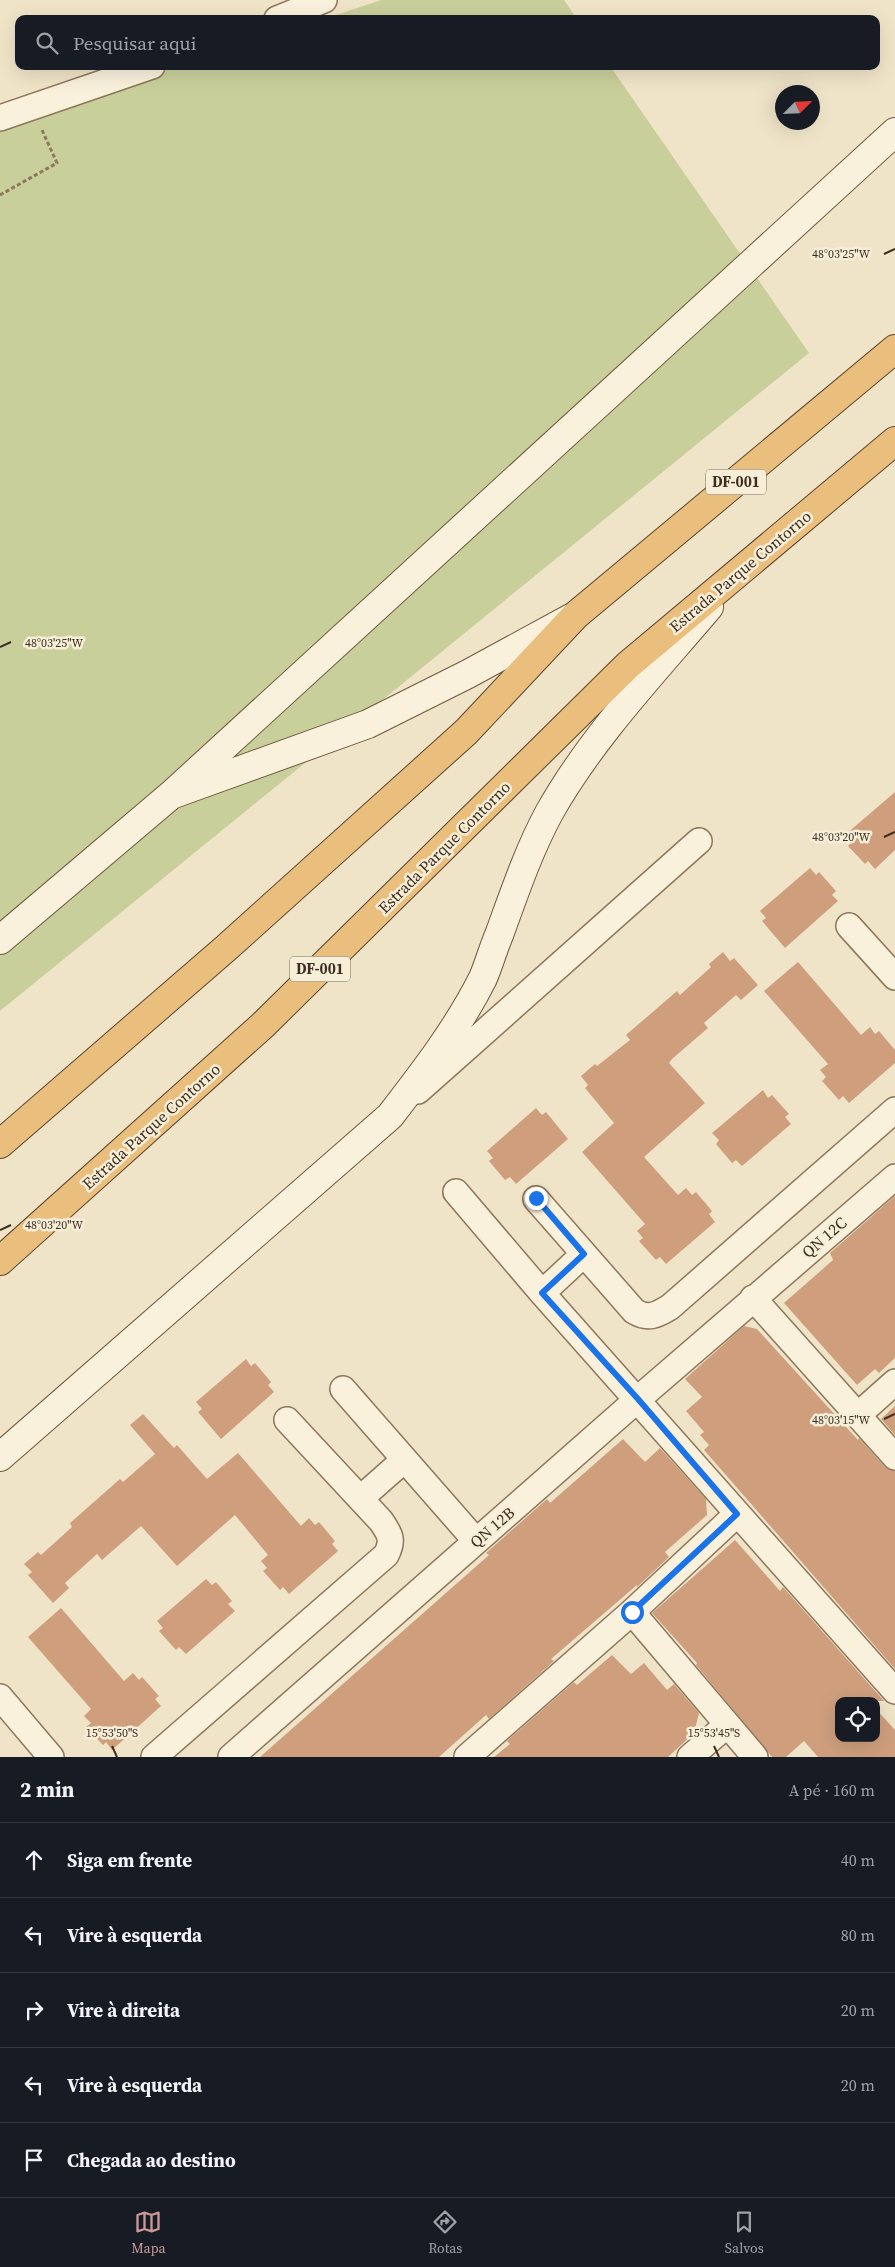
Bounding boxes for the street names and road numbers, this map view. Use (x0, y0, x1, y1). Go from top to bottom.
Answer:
road number: DF-001 (706, 470, 766, 494)
street label: Estrada Parque Contorno (664, 505, 816, 637)
street label: Estrada Parque Contorno (373, 776, 515, 918)
road number: DF-001 (290, 956, 350, 982)
street label: Estrada Parque Contorno (77, 1058, 225, 1194)
street label: QN 12C (797, 1211, 851, 1263)
street label: QN 12B (465, 1501, 519, 1553)

